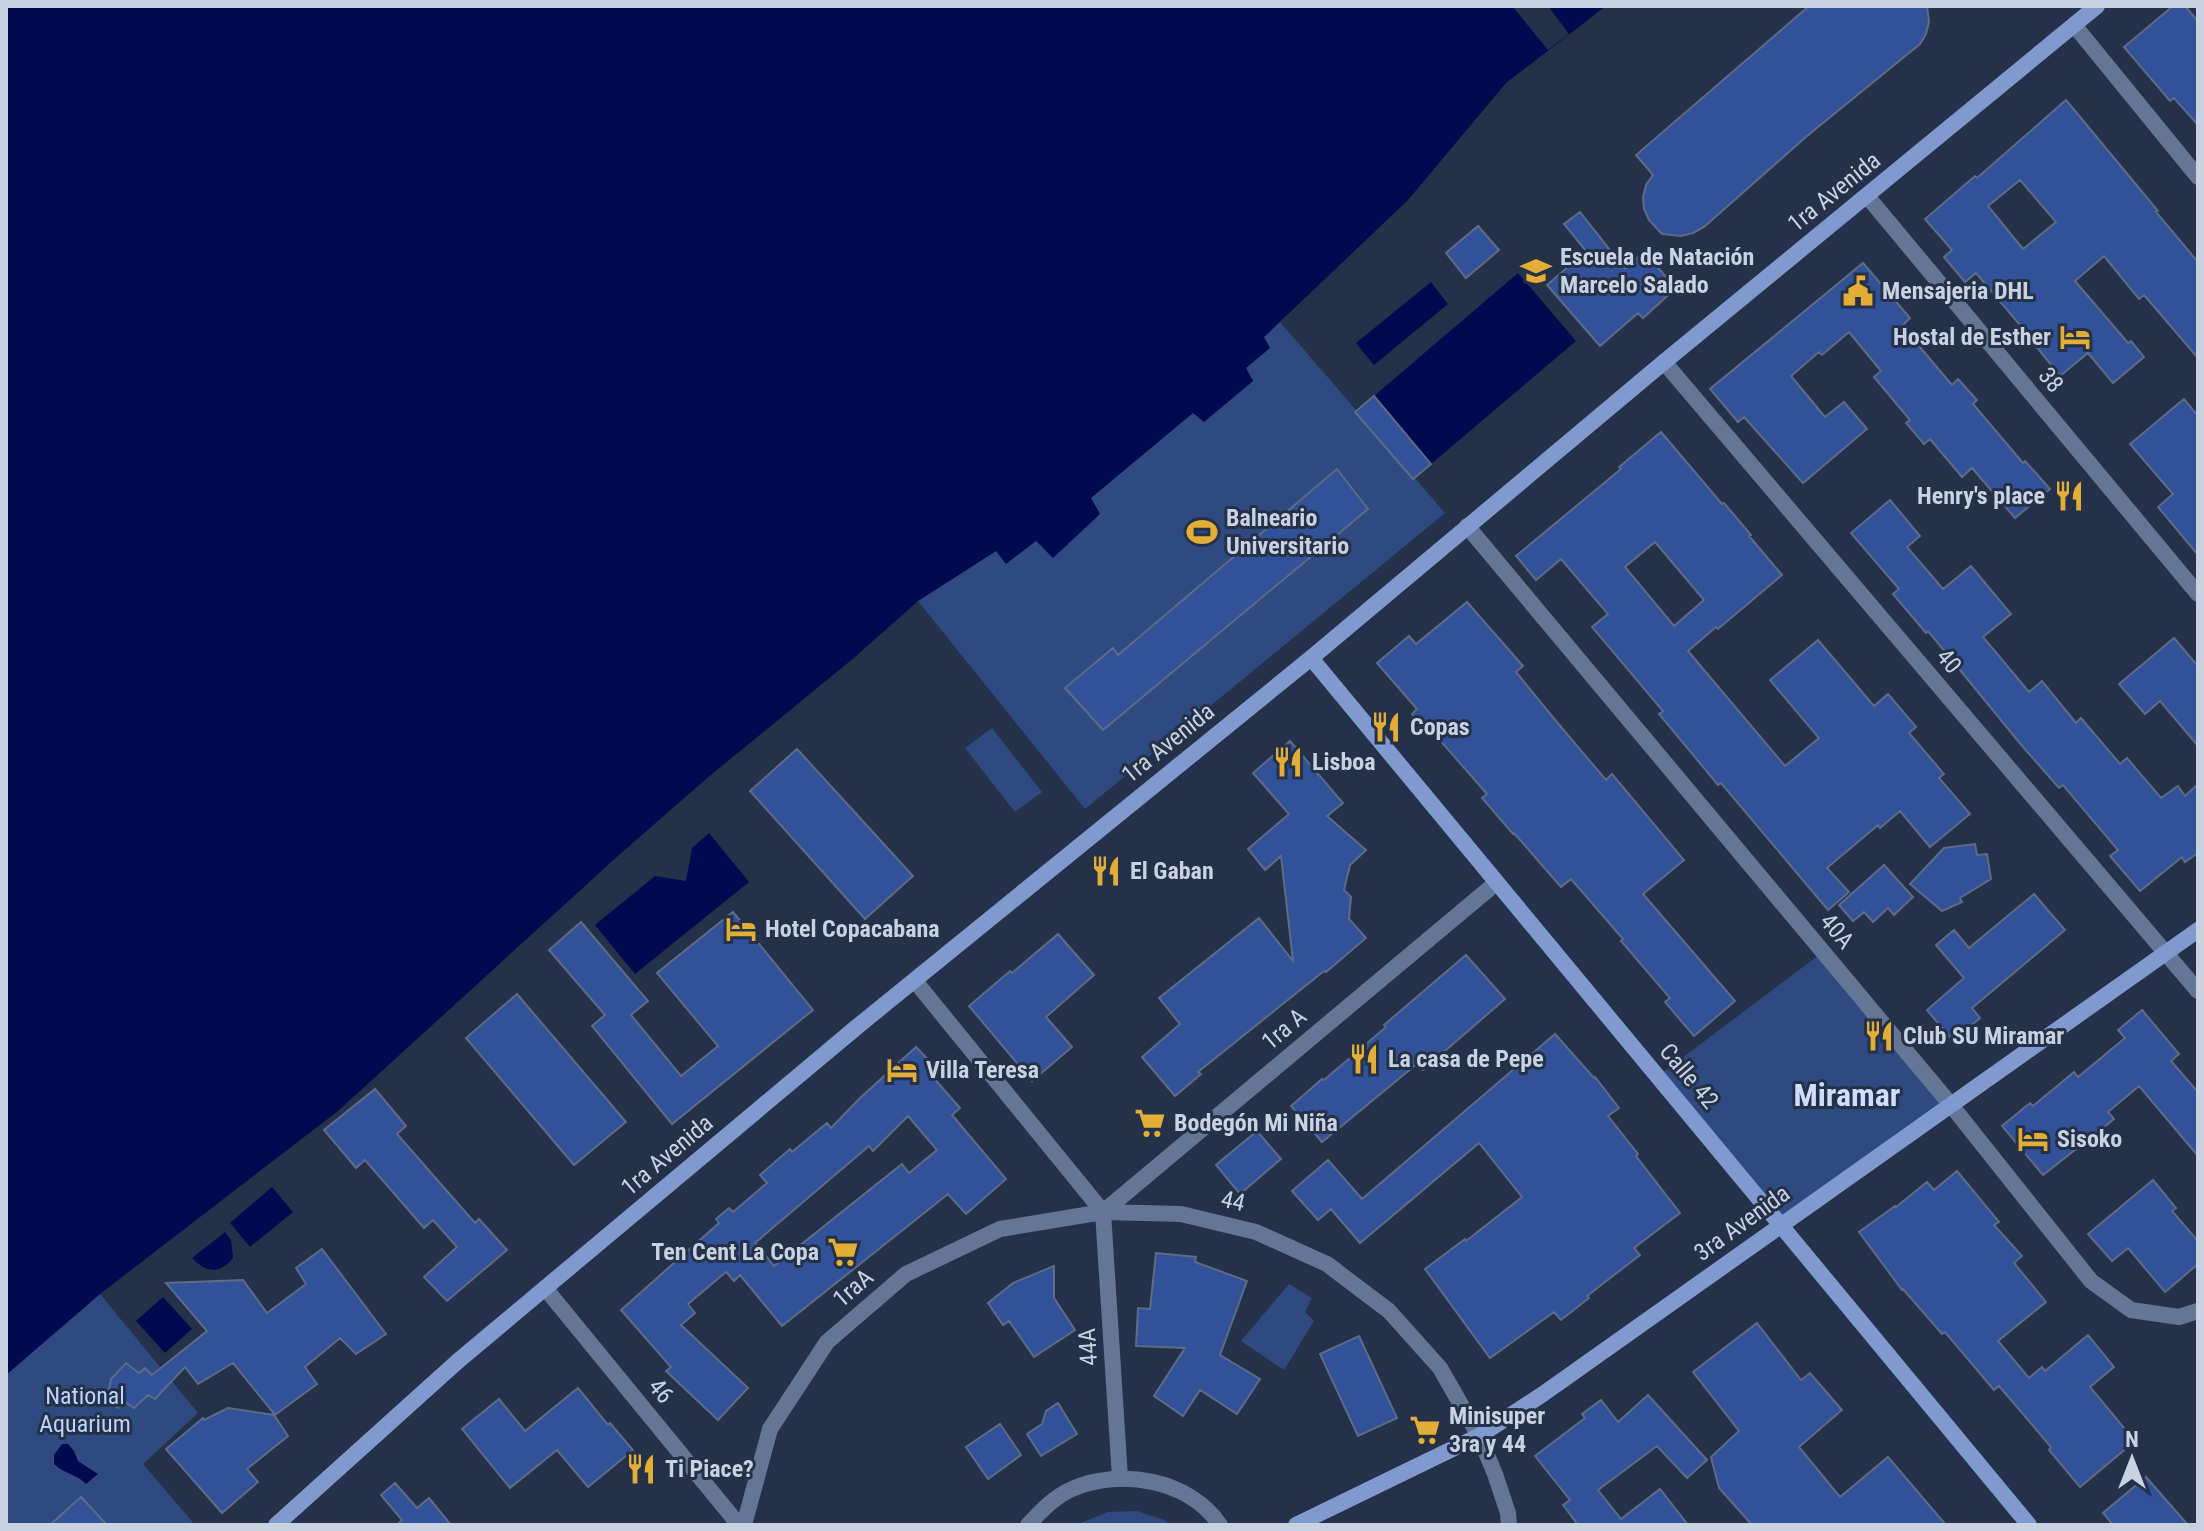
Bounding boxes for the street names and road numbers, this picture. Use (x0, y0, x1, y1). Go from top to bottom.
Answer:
street label: 1ra Avenida (1782, 146, 1886, 238)
street label: 38 (2033, 362, 2069, 398)
street label: 40 (1931, 643, 1967, 679)
street label: 1ra Avenida (1116, 697, 1220, 789)
street label: 40A (1814, 908, 1860, 954)
street label: 1ra A (1256, 1002, 1312, 1056)
street label: Calle 42 (1654, 1038, 1724, 1114)
street label: 1ra Avenida (616, 1109, 718, 1201)
street label: 3ra Avenida (1689, 1179, 1795, 1267)
street label: 44 (1218, 1185, 1248, 1217)
street label: 1raA (827, 1263, 879, 1313)
street label: 44A (1073, 1327, 1103, 1367)
street label: 46 (643, 1373, 679, 1409)

